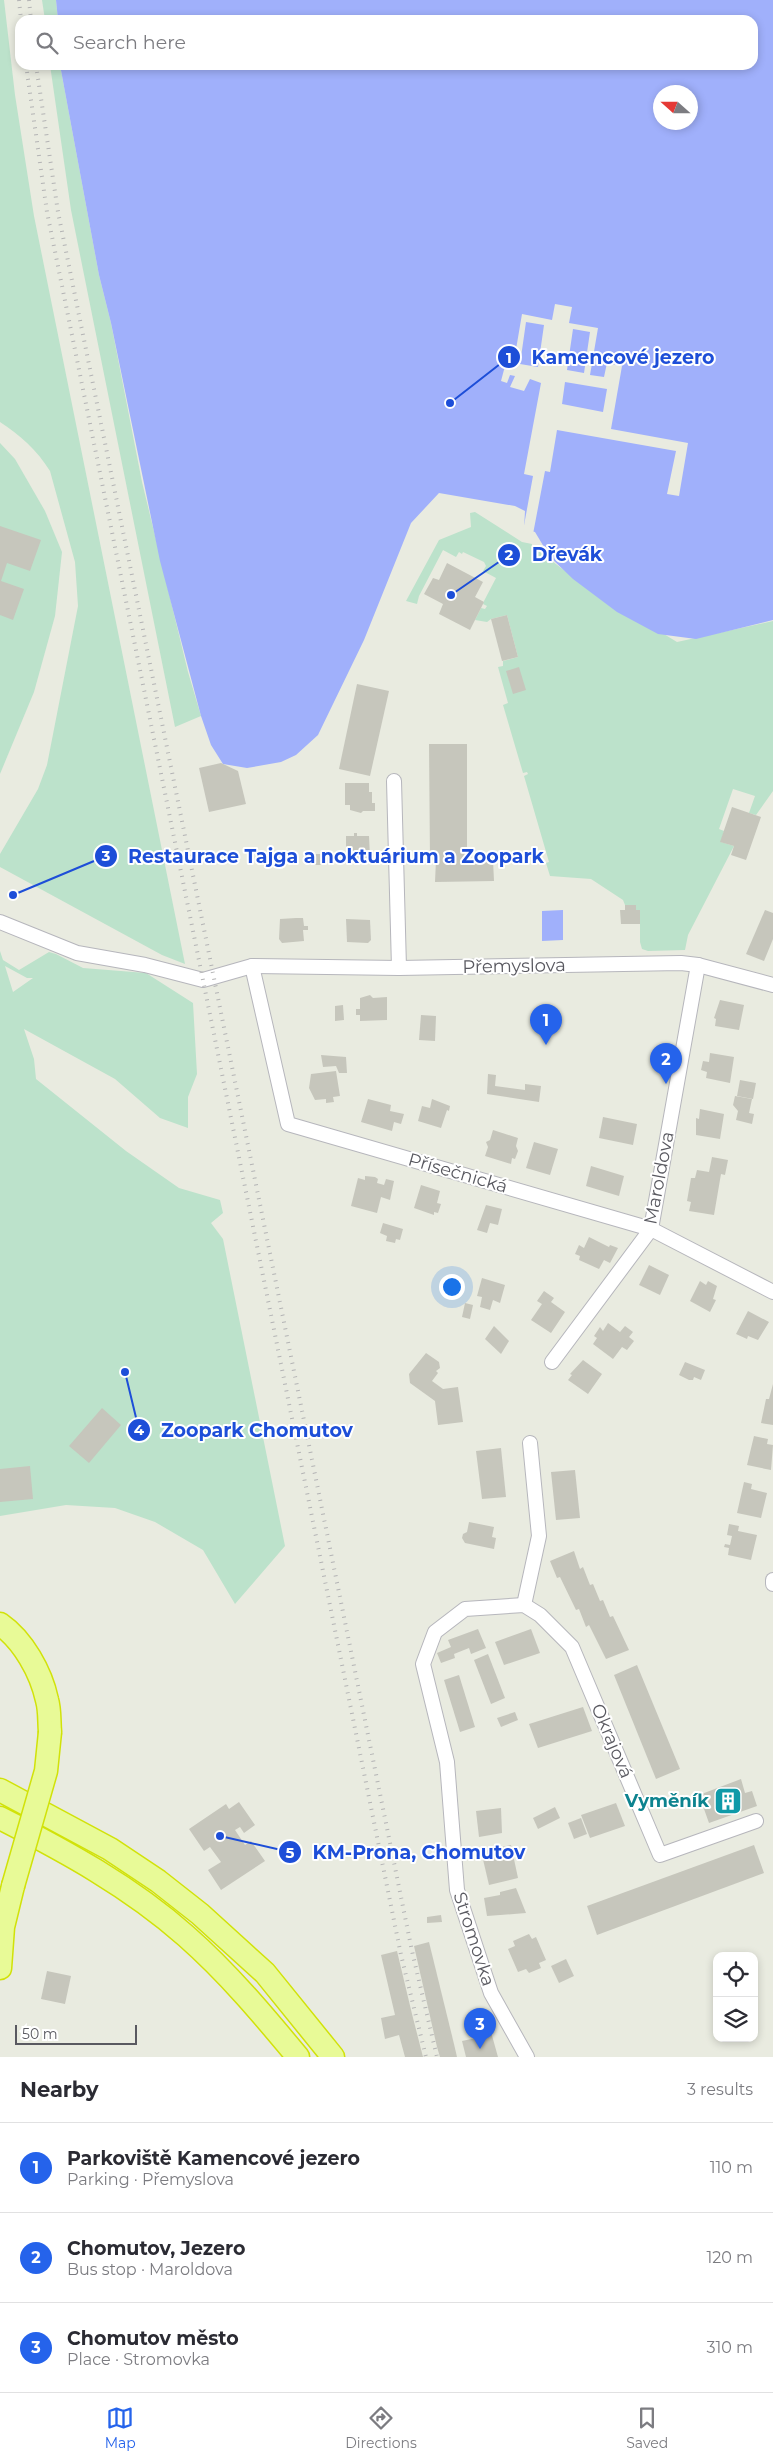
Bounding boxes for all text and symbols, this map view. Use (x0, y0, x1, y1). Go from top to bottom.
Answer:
search box (15, 15, 758, 70)
icon: search (33, 29, 61, 57)
text: Search here (73, 31, 186, 54)
north arrow (653, 85, 698, 130)
callout: Kamencové jezero (497, 340, 725, 374)
text: Kamencové jezero (532, 346, 714, 369)
text: 1 (506, 348, 512, 367)
callout: Dřevák (496, 538, 612, 572)
text: Dřevák (532, 543, 603, 566)
text: 2 (505, 545, 514, 564)
callout: Restaurace Tajga a noktuárium a Zoopark (93, 839, 554, 873)
text: Restaurace Tajga a noktuárium a Zoopark (128, 845, 545, 868)
text: 3 (101, 846, 111, 865)
street label: Přemyslova (462, 954, 566, 978)
pin: 1 (530, 1004, 562, 1045)
pin: 2 (650, 1043, 682, 1084)
street label: Maroldova (639, 1130, 679, 1226)
street label: Přísečnická (406, 1148, 510, 1198)
your location (439, 1274, 465, 1300)
callout: Zoopark Chomutov (126, 1413, 363, 1447)
text: Zoopark Chomutov (161, 1419, 354, 1442)
text: 4 (134, 1420, 145, 1439)
street label: Okrajová (586, 1700, 638, 1782)
building icon: Vyměník (713, 1786, 743, 1816)
place label: Vyměník (624, 1790, 709, 1812)
callout: KM-Prona, Chomutov (278, 1835, 535, 1869)
text: KM-Prona, Chomutov (313, 1841, 526, 1864)
text: 5 (286, 1843, 295, 1862)
street label: Stromovka (448, 1889, 500, 1989)
map controls (713, 1952, 758, 2042)
button: locate (713, 1952, 758, 1997)
button: layers (713, 1997, 758, 2042)
pin: 3 (464, 2008, 496, 2049)
scale bar (15, 2022, 138, 2045)
text: 50 m (22, 2025, 58, 2043)
text: Nearby (20, 2077, 99, 2102)
text: 3 results (687, 2080, 753, 2099)
text: Parkoviště Kamencové jezero (67, 2147, 360, 2170)
text: 1 (33, 2158, 39, 2177)
text: 110 m (710, 2158, 753, 2177)
text: Parking · Přemyslova (67, 2170, 234, 2189)
text: Chomutov, Jezero (67, 2237, 245, 2260)
text: 2 (31, 2248, 41, 2267)
text: 120 m (706, 2248, 753, 2267)
text: Bus stop · Maroldova (67, 2260, 233, 2279)
text: Chomutov město (67, 2327, 239, 2350)
text: 3 (31, 2338, 41, 2357)
text: 310 m (706, 2338, 753, 2357)
text: Place · Stromovka (67, 2350, 210, 2369)
tab: Map (105, 2404, 136, 2452)
tab: Directions (345, 2404, 417, 2452)
tab: Saved (626, 2404, 668, 2452)

